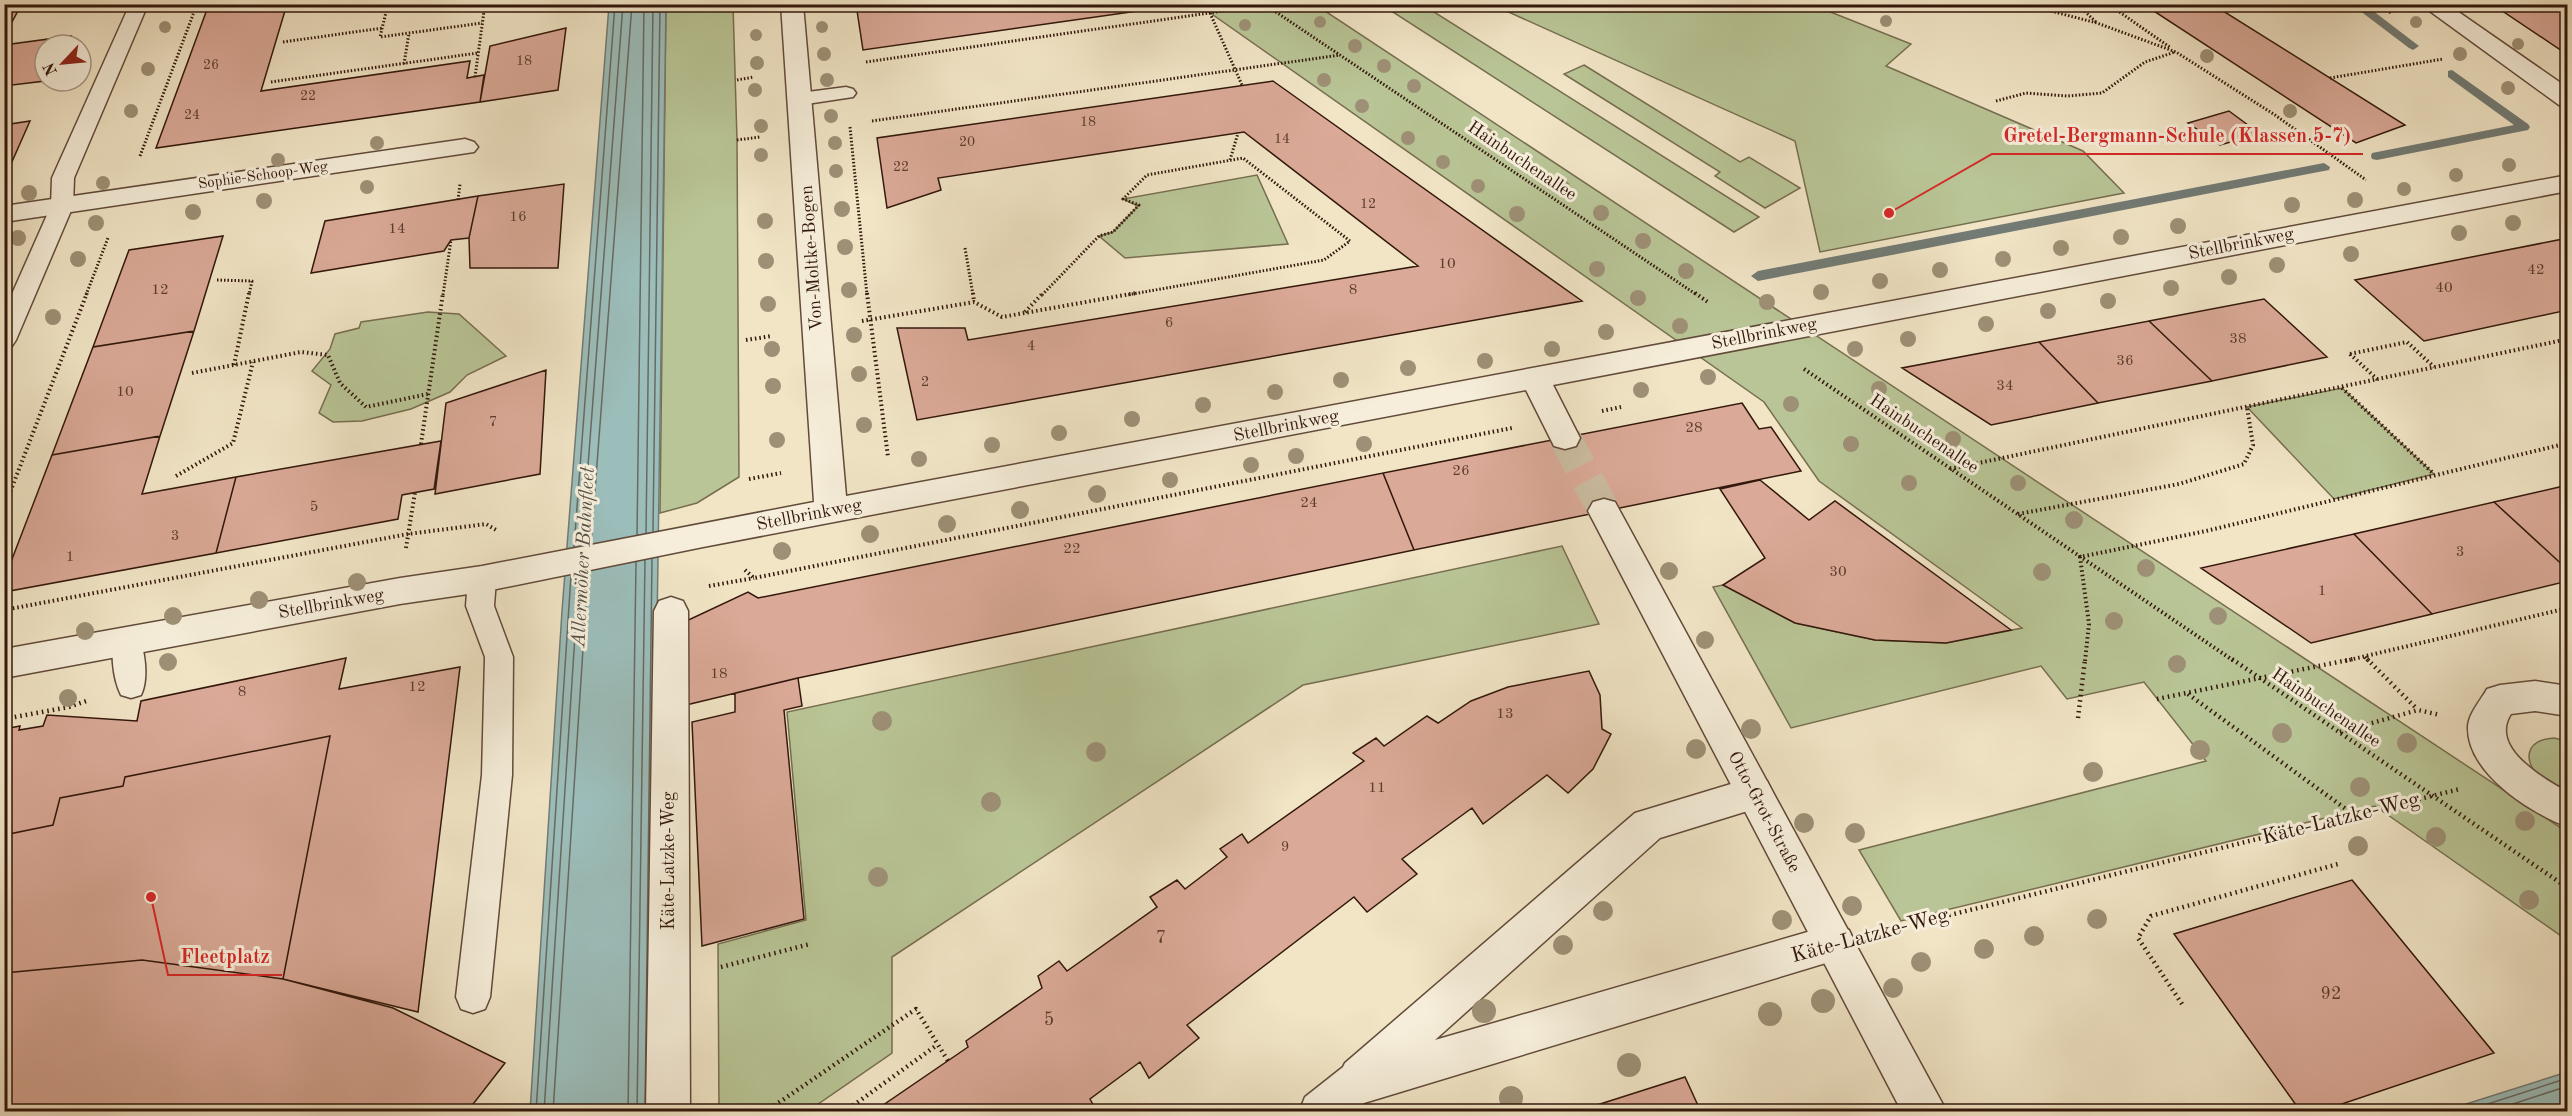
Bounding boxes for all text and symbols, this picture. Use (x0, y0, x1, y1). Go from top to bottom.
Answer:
north arrow (33, 33, 93, 93)
house number: 18 (516, 54, 532, 68)
house number: 26 (203, 58, 219, 72)
text: N (41, 59, 61, 78)
house number: 22 (300, 89, 316, 103)
house number: 24 (184, 108, 200, 122)
house number: 18 (1080, 115, 1096, 129)
callout: Gretel-Bergmann-Schule (Klassen 5-7) (1992, 116, 2363, 154)
street label: Hainbuchenallee (1464, 118, 1580, 204)
text: Gretel-Bergmann-Schule (Klassen 5-7) (2003, 126, 2351, 147)
house number: 14 (1274, 132, 1290, 146)
house number: 20 (959, 135, 975, 149)
street label: Sophie-Schoop-Weg (197, 159, 329, 193)
house number: 22 (893, 160, 909, 174)
street label: Von-Moltke-Bogen (798, 184, 826, 331)
house number: 12 (1360, 197, 1376, 211)
house number: 16 (509, 210, 527, 225)
house number: 14 (388, 222, 406, 237)
street label: Stellbrinkweg (2187, 225, 2296, 263)
house number: 10 (1438, 257, 1456, 272)
house number: 42 (2527, 263, 2545, 278)
house number: 40 (2435, 281, 2453, 296)
house number: 12 (151, 283, 169, 298)
house number: 8 (1349, 283, 1357, 298)
street label: Stellbrinkweg (1710, 315, 1819, 353)
house number: 6 (1165, 316, 1173, 331)
house number: 38 (2229, 332, 2247, 347)
house number: 4 (1027, 339, 1035, 354)
house number: 36 (2116, 354, 2134, 369)
house number: 2 (921, 375, 929, 390)
house number: 34 (1996, 379, 2014, 394)
house number: 10 (116, 385, 134, 400)
street label: Hainbuchenallee (1866, 391, 1982, 477)
street label: Stellbrinkweg (1232, 407, 1341, 445)
house number: 7 (489, 415, 497, 430)
house number: 28 (1685, 421, 1703, 436)
house number: 26 (1452, 464, 1470, 479)
water label: Allermöher Bahnfleet (569, 466, 599, 649)
street label: Stellbrinkweg (755, 496, 864, 534)
house number: 24 (1300, 496, 1318, 511)
house number: 5 (310, 500, 318, 515)
house number: 3 (171, 529, 179, 544)
house number: 22 (1063, 542, 1081, 557)
house number: 3 (2456, 545, 2464, 560)
house number: 1 (66, 550, 74, 565)
house number: 30 (1829, 565, 1847, 580)
house number: 1 (2318, 584, 2326, 599)
street label: Stellbrinkweg (277, 586, 386, 622)
street label: Hainbuchenallee (2268, 665, 2384, 751)
house number: 18 (710, 667, 728, 682)
house number: 12 (408, 680, 426, 695)
house number: 8 (238, 685, 246, 700)
house number: 13 (1496, 707, 1514, 722)
street label: Otto-Grot-Straße (1724, 748, 1804, 876)
house number: 11 (1368, 781, 1386, 796)
street label: Käte-Latzke-Weg (2260, 789, 2423, 849)
street label: Käte-Latzke-Weg (660, 791, 678, 930)
house number: 9 (1281, 840, 1289, 855)
street label: Käte-Latzke-Weg (1789, 905, 1952, 967)
house number: 7 (1156, 929, 1166, 947)
callout: Fleetplatz (168, 937, 282, 975)
text: Fleetplatz (180, 948, 270, 968)
house number: 92 (2321, 985, 2341, 1003)
house number: 5 (1044, 1011, 1054, 1029)

